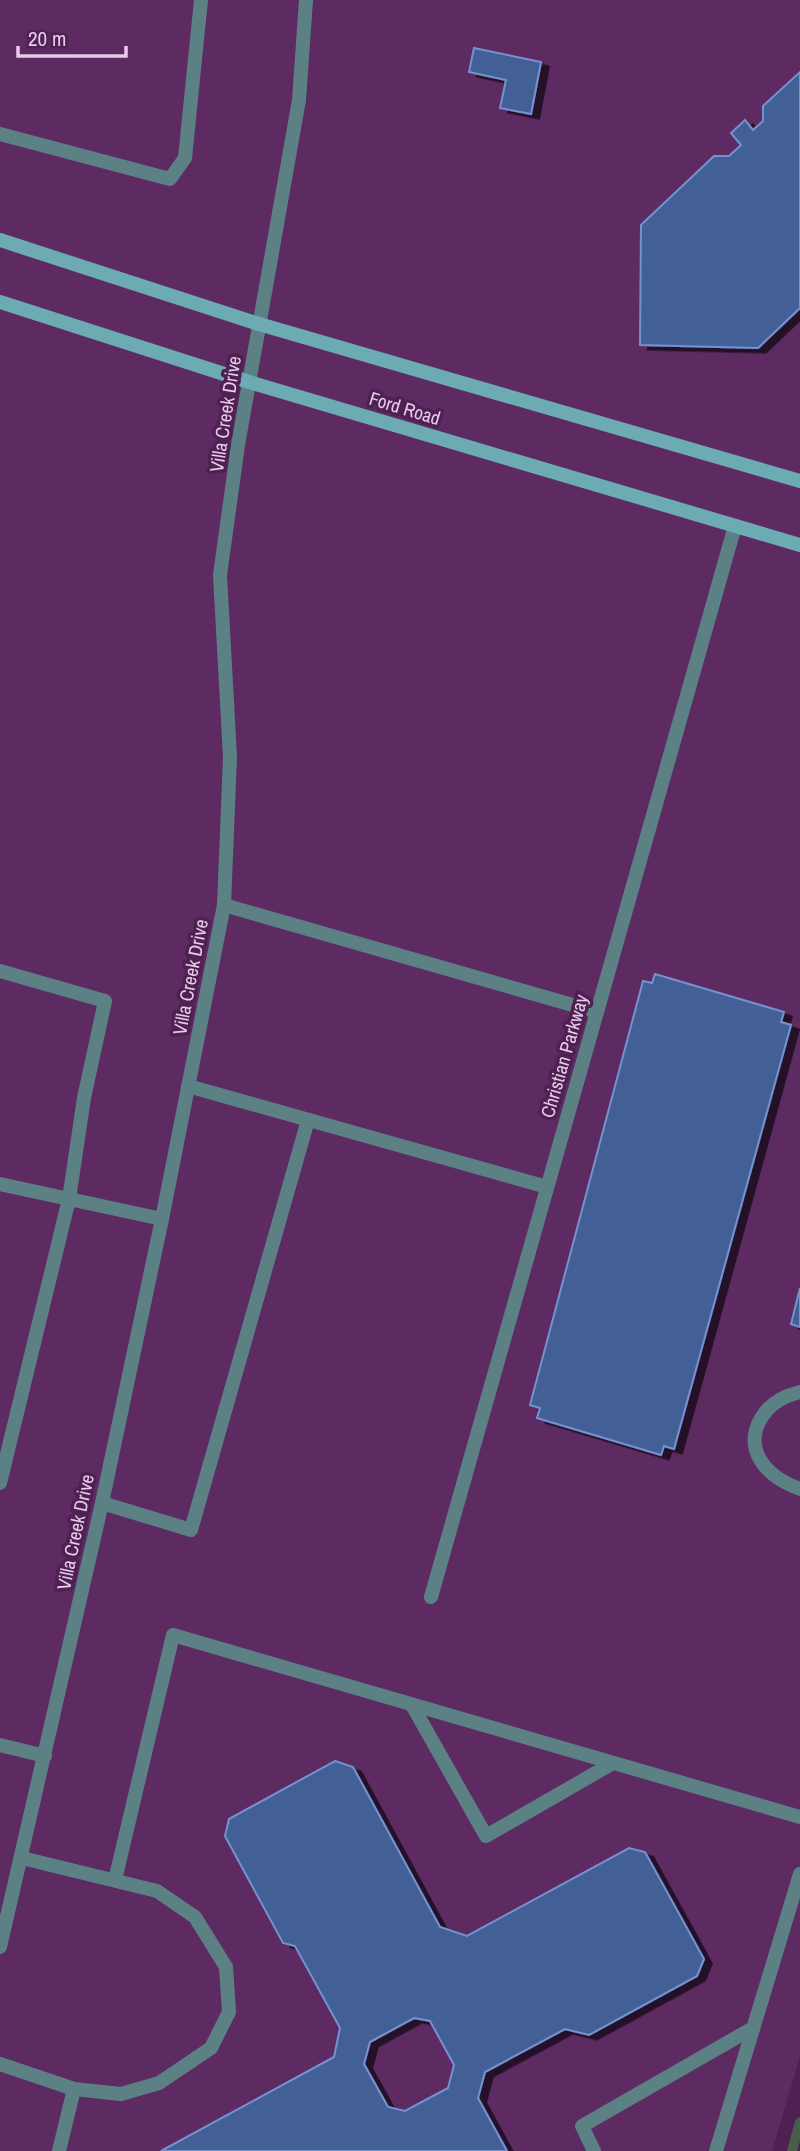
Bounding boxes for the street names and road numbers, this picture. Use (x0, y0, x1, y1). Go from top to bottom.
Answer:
street label: Villa Creek Drive (203, 354, 247, 474)
street label: Ford Road (366, 385, 444, 431)
street label: Villa Creek Drive (166, 917, 214, 1037)
street label: Christian Parkway (534, 991, 594, 1121)
street label: Villa Creek Drive (50, 1472, 100, 1592)

